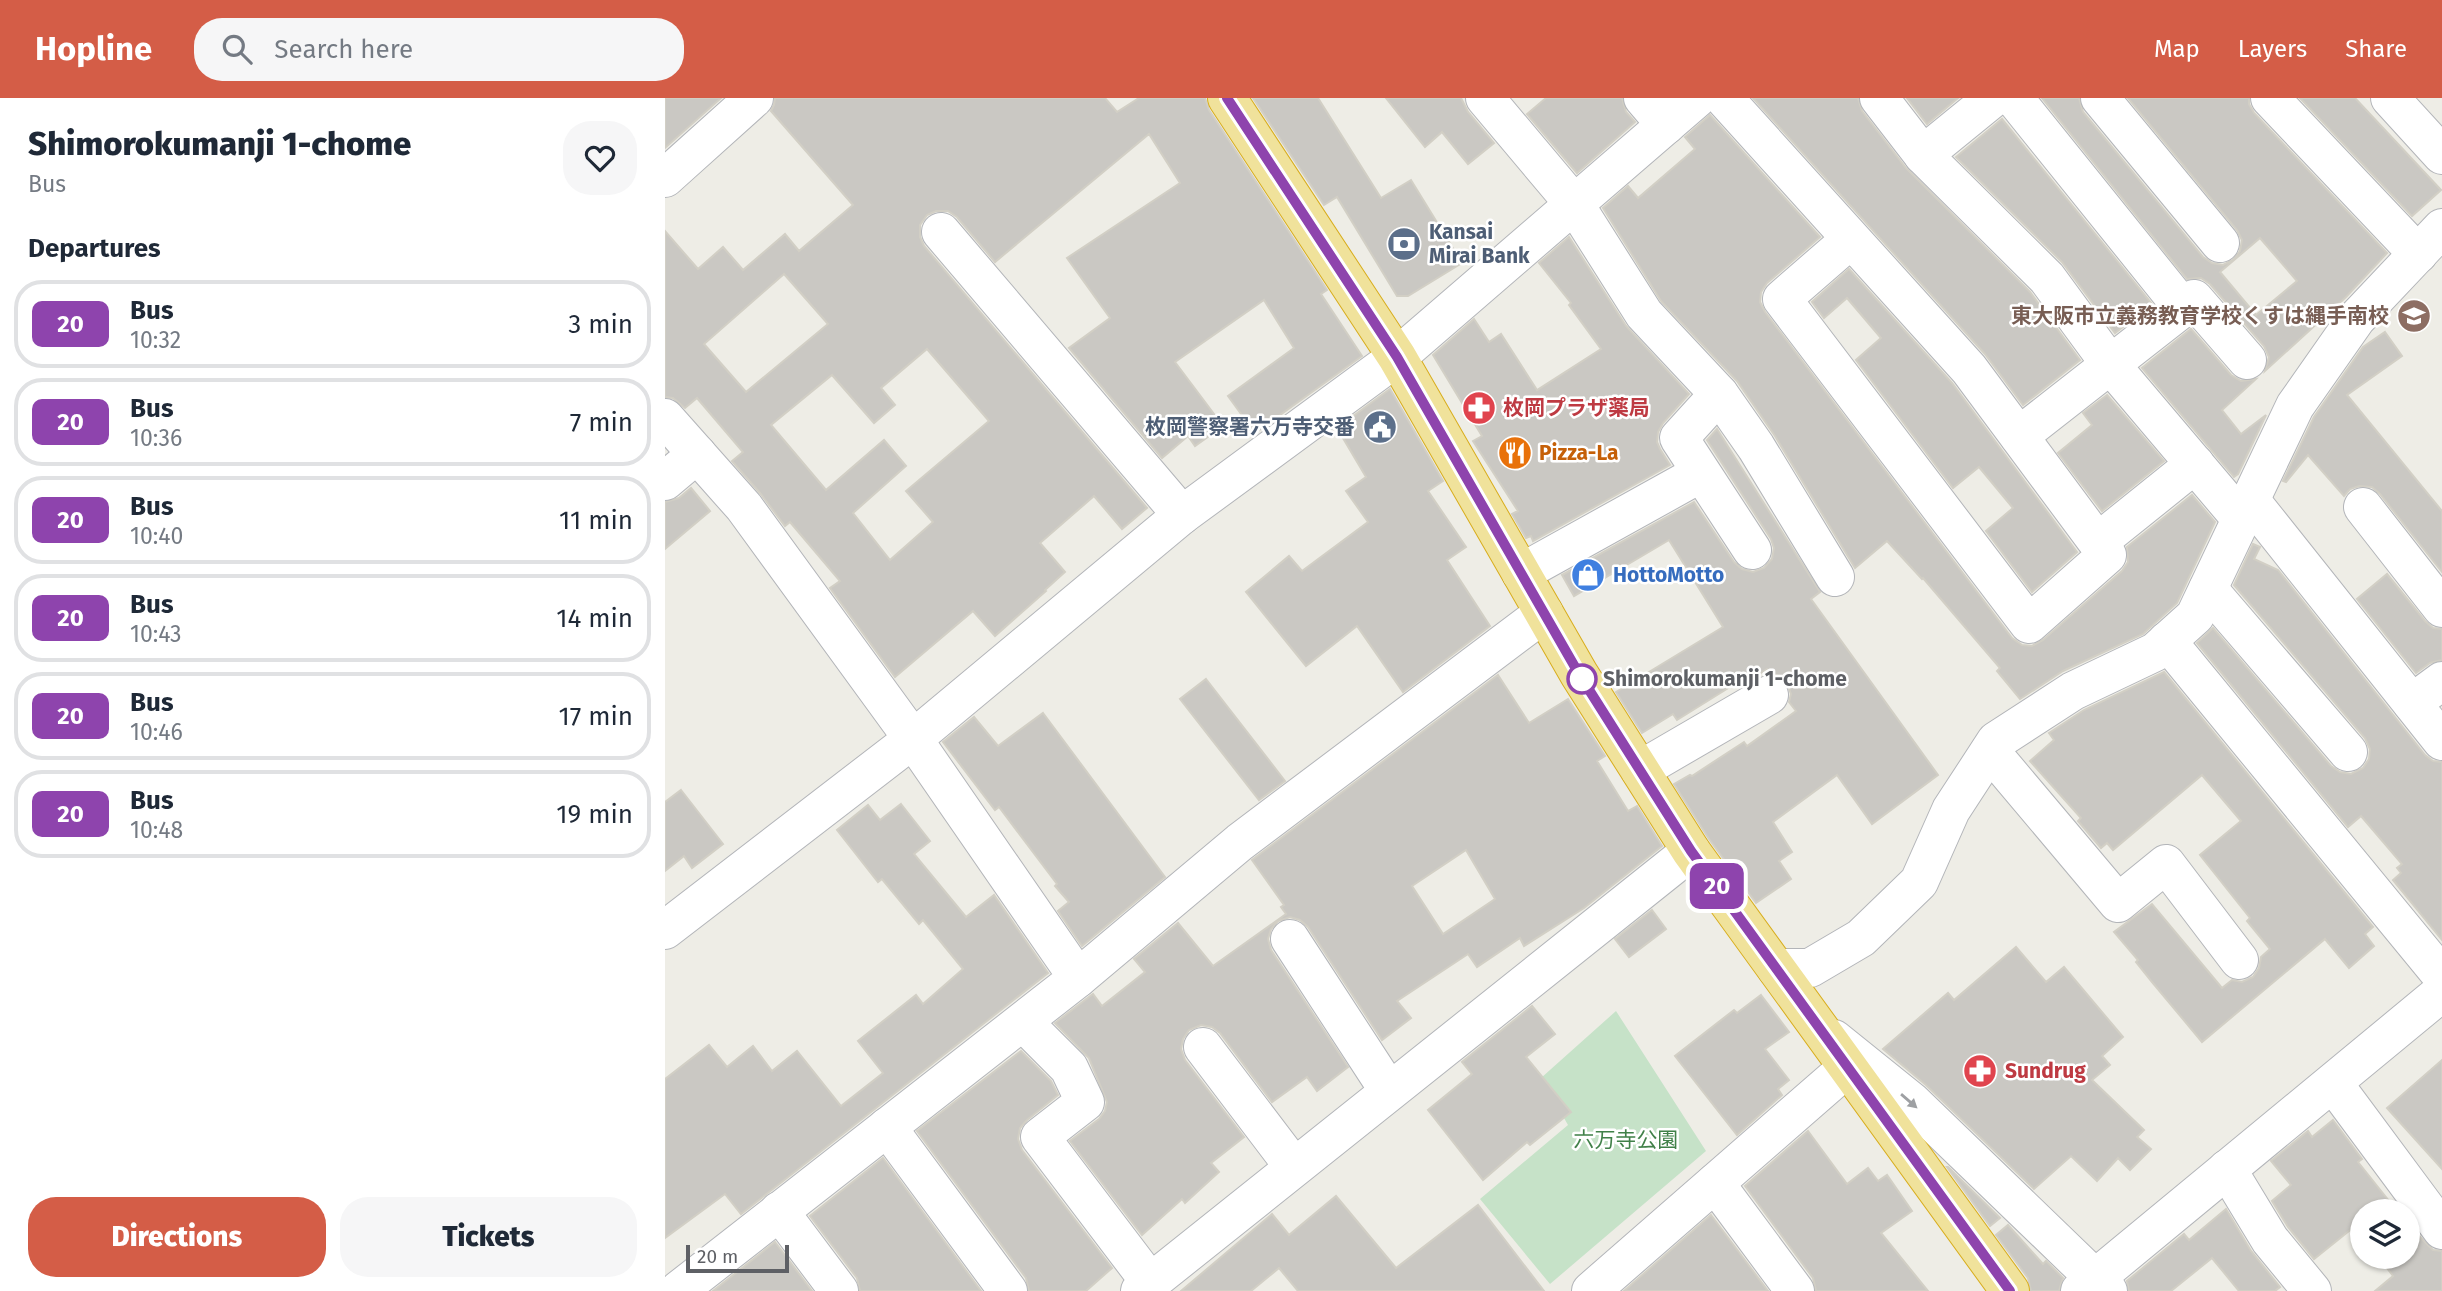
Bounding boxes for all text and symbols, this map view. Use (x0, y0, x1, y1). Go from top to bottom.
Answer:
search box (194, 18, 684, 81)
text: Hopline (35, 29, 152, 69)
icon: search (218, 30, 256, 68)
text: Search here (274, 34, 413, 65)
text: Map (2154, 35, 2200, 63)
text: Layers (2238, 35, 2307, 63)
text: Share (2345, 35, 2407, 63)
button: heart (563, 121, 637, 195)
text: Shimorokumanji 1-chome (28, 124, 411, 164)
text: Bus (28, 170, 66, 198)
place label: Kansai Mirai Bank (1429, 219, 1530, 269)
bank icon: Kansai Mirai Bank (1385, 225, 1423, 263)
text: Departures (28, 233, 161, 264)
text: Bus (130, 295, 173, 326)
school or university icon: 東大阪市立義務教育学校くすは縄手南校 (2395, 297, 2433, 335)
place label: 東大阪市立義務教育学校くすは縄手南校 (2011, 303, 2389, 329)
text: 3 min (568, 309, 633, 340)
text: 20 (57, 310, 84, 338)
text: 10:32 (130, 326, 181, 354)
pharmacy icon: 枚岡プラザ薬局 (1460, 389, 1498, 427)
text: Bus (130, 393, 173, 424)
place label: 枚岡プラザ薬局 (1503, 395, 1650, 421)
text: 7 min (570, 407, 633, 438)
text: 20 (57, 408, 84, 436)
public building icon: 枚岡警察署六万寺交番 (1361, 408, 1399, 446)
place label: 枚岡警察署六万寺交番 (1145, 414, 1355, 440)
text: 10:36 (130, 424, 182, 452)
restaurant icon: Pizza-La (1496, 434, 1534, 472)
place label: Pizza-La (1539, 440, 1618, 466)
text: Bus (130, 491, 173, 522)
text: 11 min (559, 505, 633, 536)
text: 20 (57, 506, 84, 534)
text: 10:40 (130, 522, 183, 550)
shop icon: HottoMotto (1569, 556, 1607, 594)
place label: HottoMotto (1613, 562, 1724, 588)
text: Bus (130, 589, 173, 620)
text: 14 min (556, 603, 633, 634)
text: 20 (57, 604, 84, 632)
text: 10:43 (130, 620, 182, 648)
marker: Shimorokumanji 1-chome (1567, 664, 1597, 694)
place label: Shimorokumanji 1-chome (1603, 666, 1847, 692)
text: Bus (130, 687, 173, 718)
text: 17 min (558, 701, 633, 732)
text: 20 (57, 702, 84, 730)
text: 10:46 (130, 718, 183, 746)
text: Bus (130, 785, 173, 816)
text: 19 min (556, 799, 633, 830)
text: 20 (57, 800, 84, 828)
text: 10:48 (130, 816, 183, 844)
line badge: 20 (1685, 863, 1749, 909)
text: 20 (1704, 872, 1730, 900)
pharmacy icon: Sundrug (1961, 1052, 1999, 1090)
place label: Sundrug (2005, 1058, 2086, 1084)
one-way arrow (1901, 1093, 1918, 1108)
park label: 六万寺公園 (1574, 1127, 1679, 1153)
button: Directions (28, 1197, 326, 1277)
button: Tickets (340, 1197, 637, 1277)
map controls (2350, 1199, 2420, 1269)
button: layers (2350, 1199, 2420, 1269)
scale bar (686, 1242, 789, 1274)
text: 20 m (697, 1245, 738, 1268)

